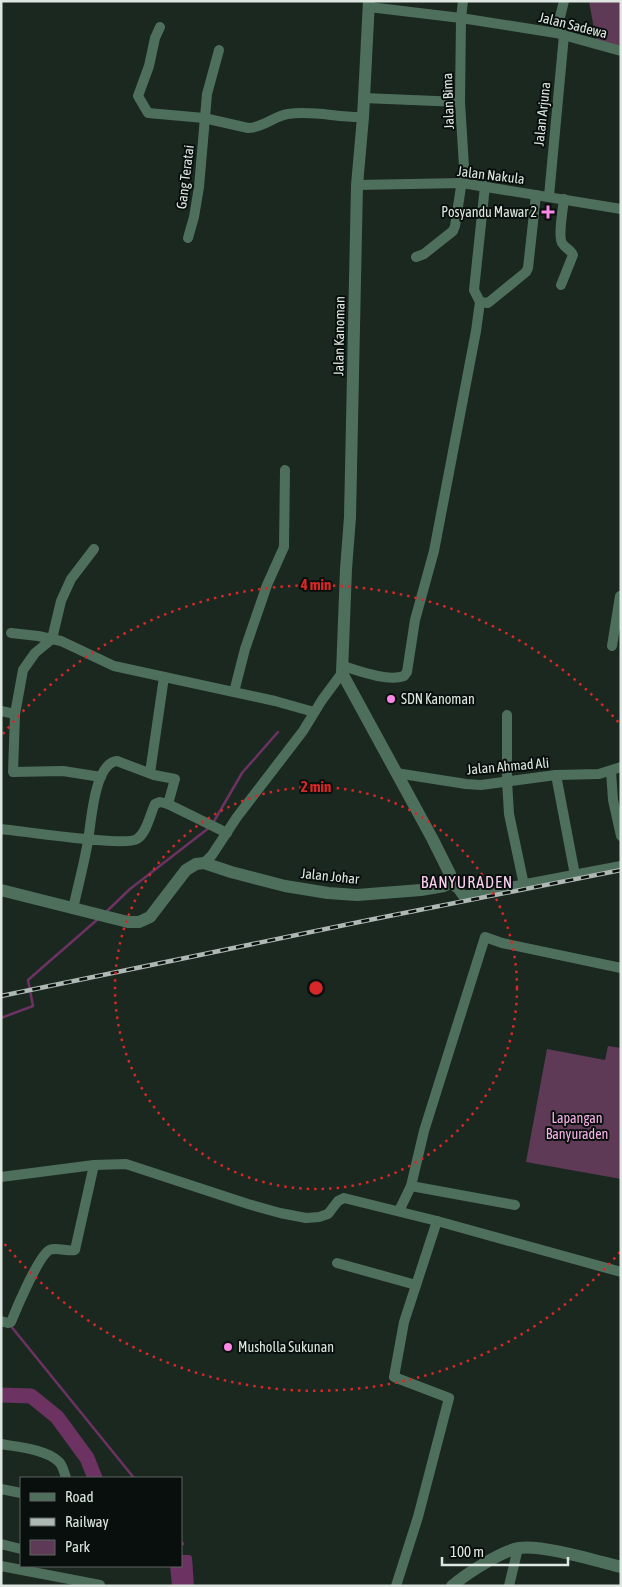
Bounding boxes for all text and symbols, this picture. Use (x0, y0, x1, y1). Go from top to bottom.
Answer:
street label: Jalan Sadewa (537, 9, 609, 41)
street label: Jalan Bima (439, 73, 457, 129)
street label: Jalan Arjuna (531, 81, 553, 147)
street label: Gang Teratai (173, 144, 197, 210)
street label: Jalan Nakula (456, 163, 526, 187)
place label: Posyandu Mawar 2 (441, 204, 537, 220)
marker: Posyandu Mawar 2 (541, 205, 555, 219)
street label: Jalan Kanoman (330, 296, 348, 376)
text: 4 min (300, 576, 331, 593)
place label: SDN Kanoman (401, 691, 475, 707)
marker: SDN Kanoman (385, 693, 397, 705)
street label: Jalan Ahmad Ali (466, 754, 550, 778)
text: 2 min (301, 778, 331, 795)
street label: Jalan Johar (300, 865, 361, 887)
district label: BANYURADEN (421, 873, 513, 891)
centre of rings (307, 979, 325, 997)
park label: Lapangan Banyuraden (546, 1110, 608, 1142)
place label: Musholla Sukunan (238, 1339, 334, 1355)
marker: Musholla Sukunan (222, 1341, 234, 1353)
legend (20, 1477, 182, 1567)
text: Road (65, 1488, 94, 1505)
text: Railway (65, 1513, 109, 1530)
scale bar (442, 1534, 568, 1566)
text: Park (65, 1538, 90, 1555)
text: 100 m (450, 1543, 484, 1560)

